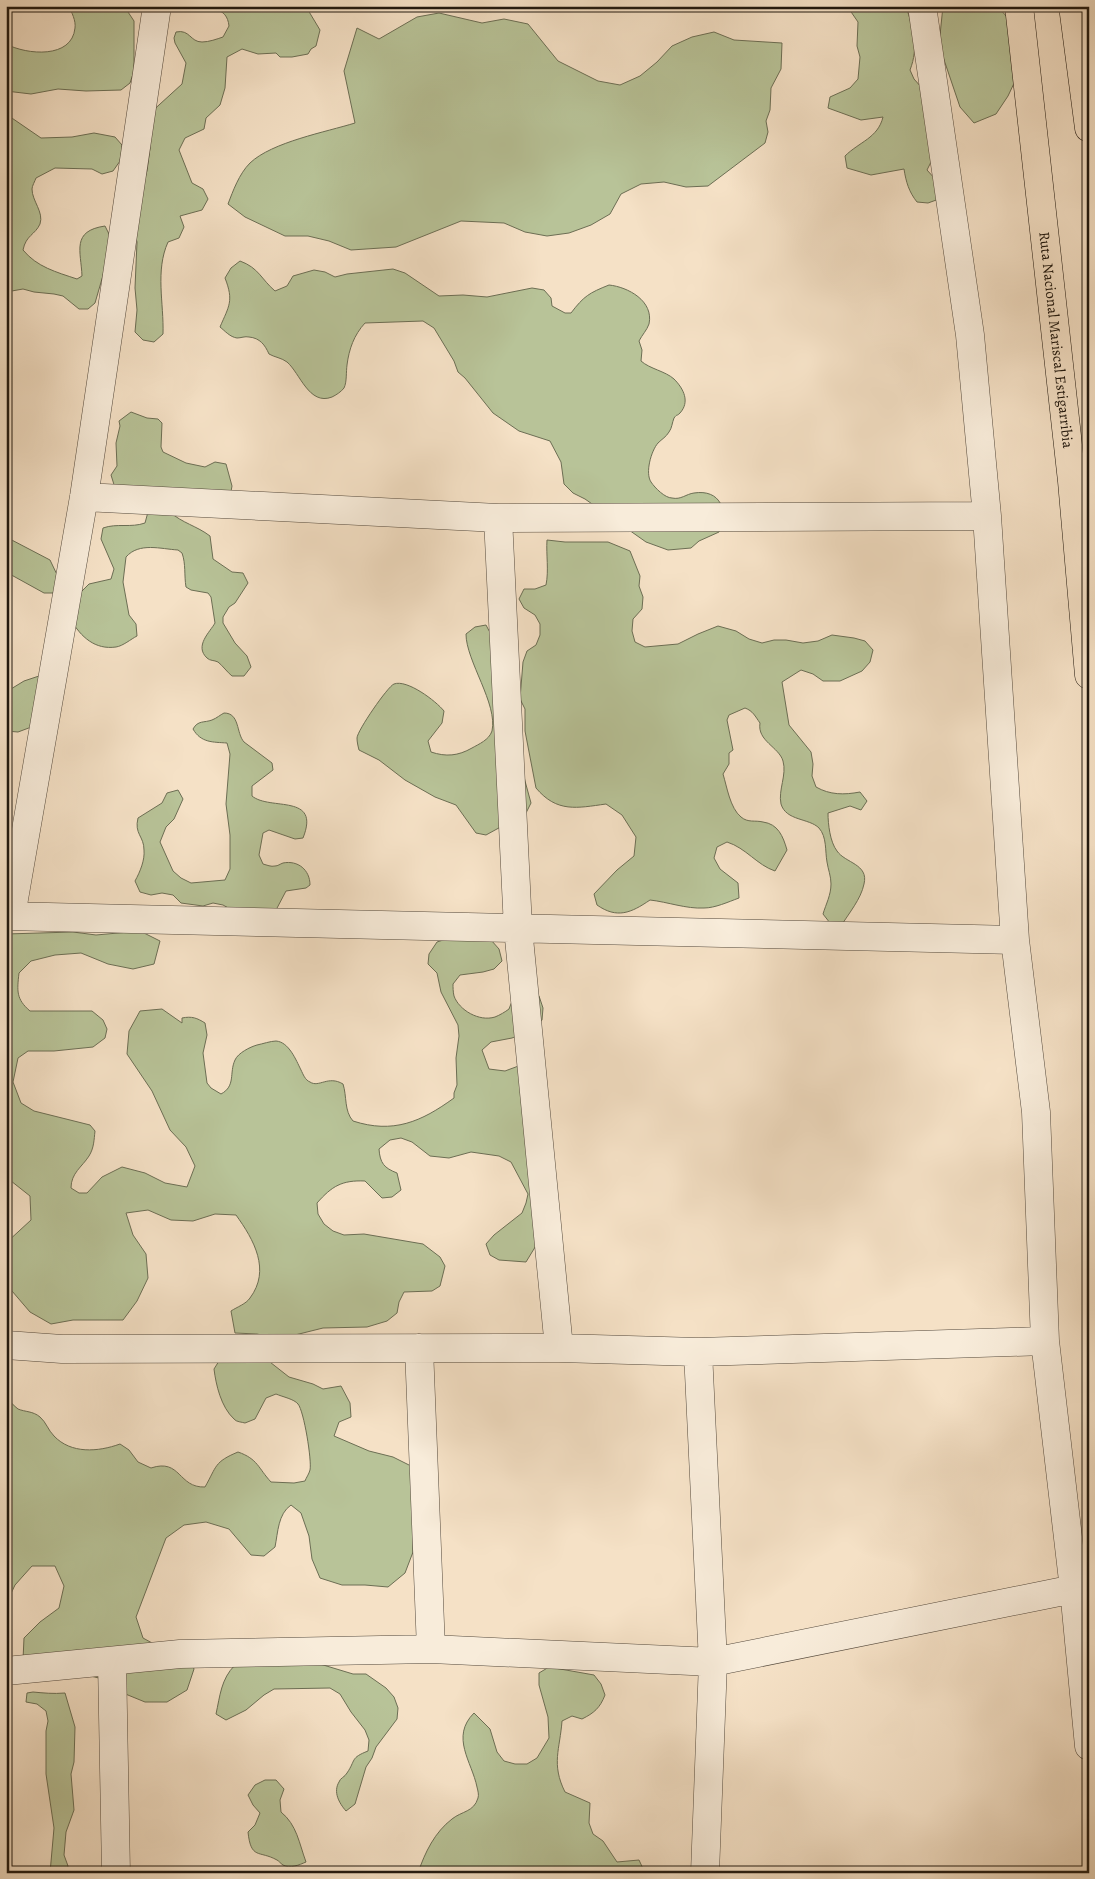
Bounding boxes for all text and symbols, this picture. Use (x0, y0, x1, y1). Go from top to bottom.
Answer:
street label: Ruta Nacional Mariscal Estigarribia (1034, 231, 1078, 449)

